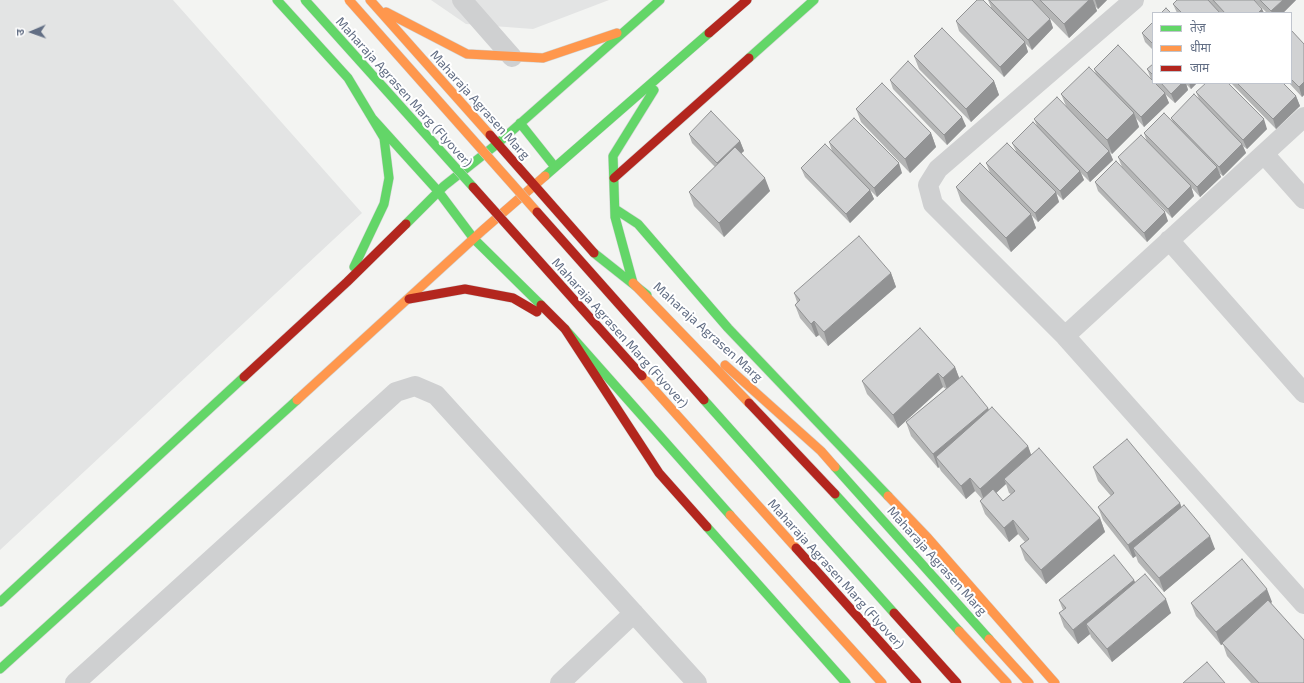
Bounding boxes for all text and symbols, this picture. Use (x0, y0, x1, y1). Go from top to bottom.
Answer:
north arrow (12, 12, 52, 52)
legend (1152, 12, 1292, 84)
street label: Maharaja Agrasen Marg (Flyover) (333, 14, 475, 170)
text: तेज़ (1190, 20, 1206, 34)
text: उ (13, 29, 26, 36)
text: धीमा (1190, 40, 1211, 54)
street label: Maharaja Agrasen Marg (427, 47, 533, 163)
text: जाम (1190, 60, 1209, 74)
street label: Maharaja Agrasen Marg (Flyover) (549, 255, 691, 411)
street label: Maharaja Agrasen Marg (650, 279, 766, 385)
street label: Maharaja Agrasen Marg (Flyover) (765, 496, 907, 652)
street label: Maharaja Agrasen Marg (884, 503, 990, 619)

